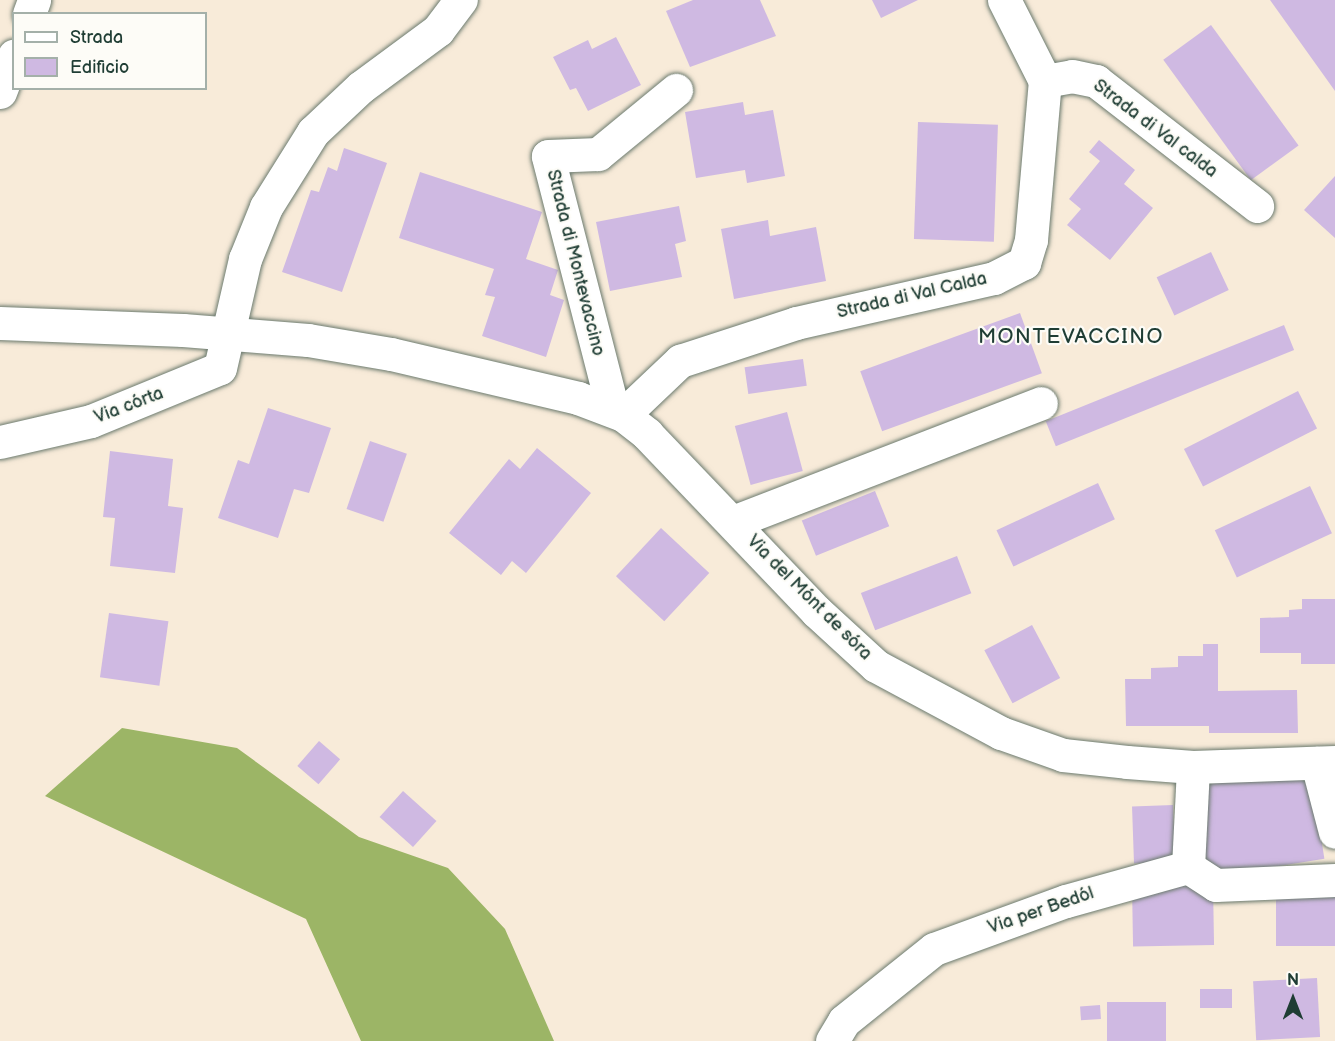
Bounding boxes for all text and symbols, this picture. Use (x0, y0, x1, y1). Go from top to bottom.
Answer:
legend (12, 12, 207, 90)
text: Strada (70, 27, 123, 48)
text: Edificio (70, 57, 129, 78)
street label: Strada di Val calda (1088, 75, 1222, 183)
street label: Strada di Montevaccino (541, 168, 609, 358)
street label: Strada di Val Calda (835, 268, 989, 324)
district label: MONTEVACCINO (978, 324, 1164, 350)
street label: Via córta (91, 383, 167, 429)
street label: Via del Mónt de sóra (742, 531, 876, 665)
street label: Via per Bedól (985, 883, 1097, 939)
north arrow (1263, 969, 1323, 1029)
text: N (1287, 971, 1299, 990)

